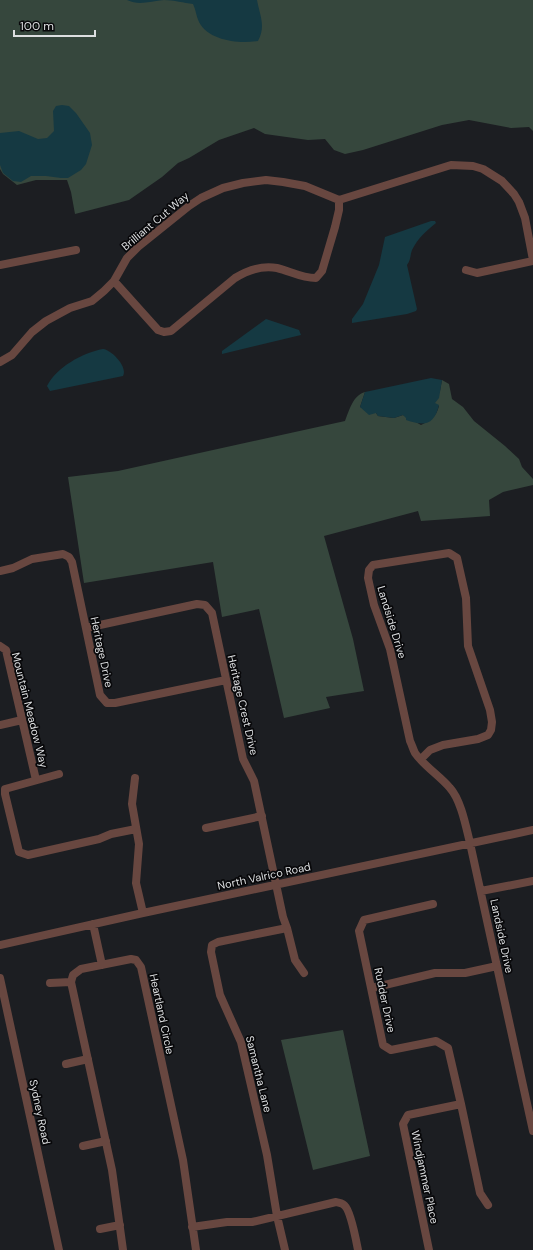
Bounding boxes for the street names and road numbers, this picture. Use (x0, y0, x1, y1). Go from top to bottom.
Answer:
street label: Brilliant Cut Way (118, 189, 192, 253)
street label: Landside Drive (374, 584, 410, 660)
street label: Heritage Drive (88, 615, 116, 689)
street label: Mountain Meadow Way (9, 651, 51, 769)
street label: Heritage Crest Drive (225, 654, 261, 756)
street label: North Valrico Road (216, 859, 312, 893)
street label: Landside Drive (487, 898, 517, 974)
street label: Rudder Drive (371, 966, 399, 1034)
street label: Heartland Circle (147, 972, 177, 1056)
street label: Samantha Lane (243, 1034, 275, 1114)
street label: Sydney Road (26, 1078, 54, 1146)
street label: Windjammer Place (408, 1129, 442, 1225)

